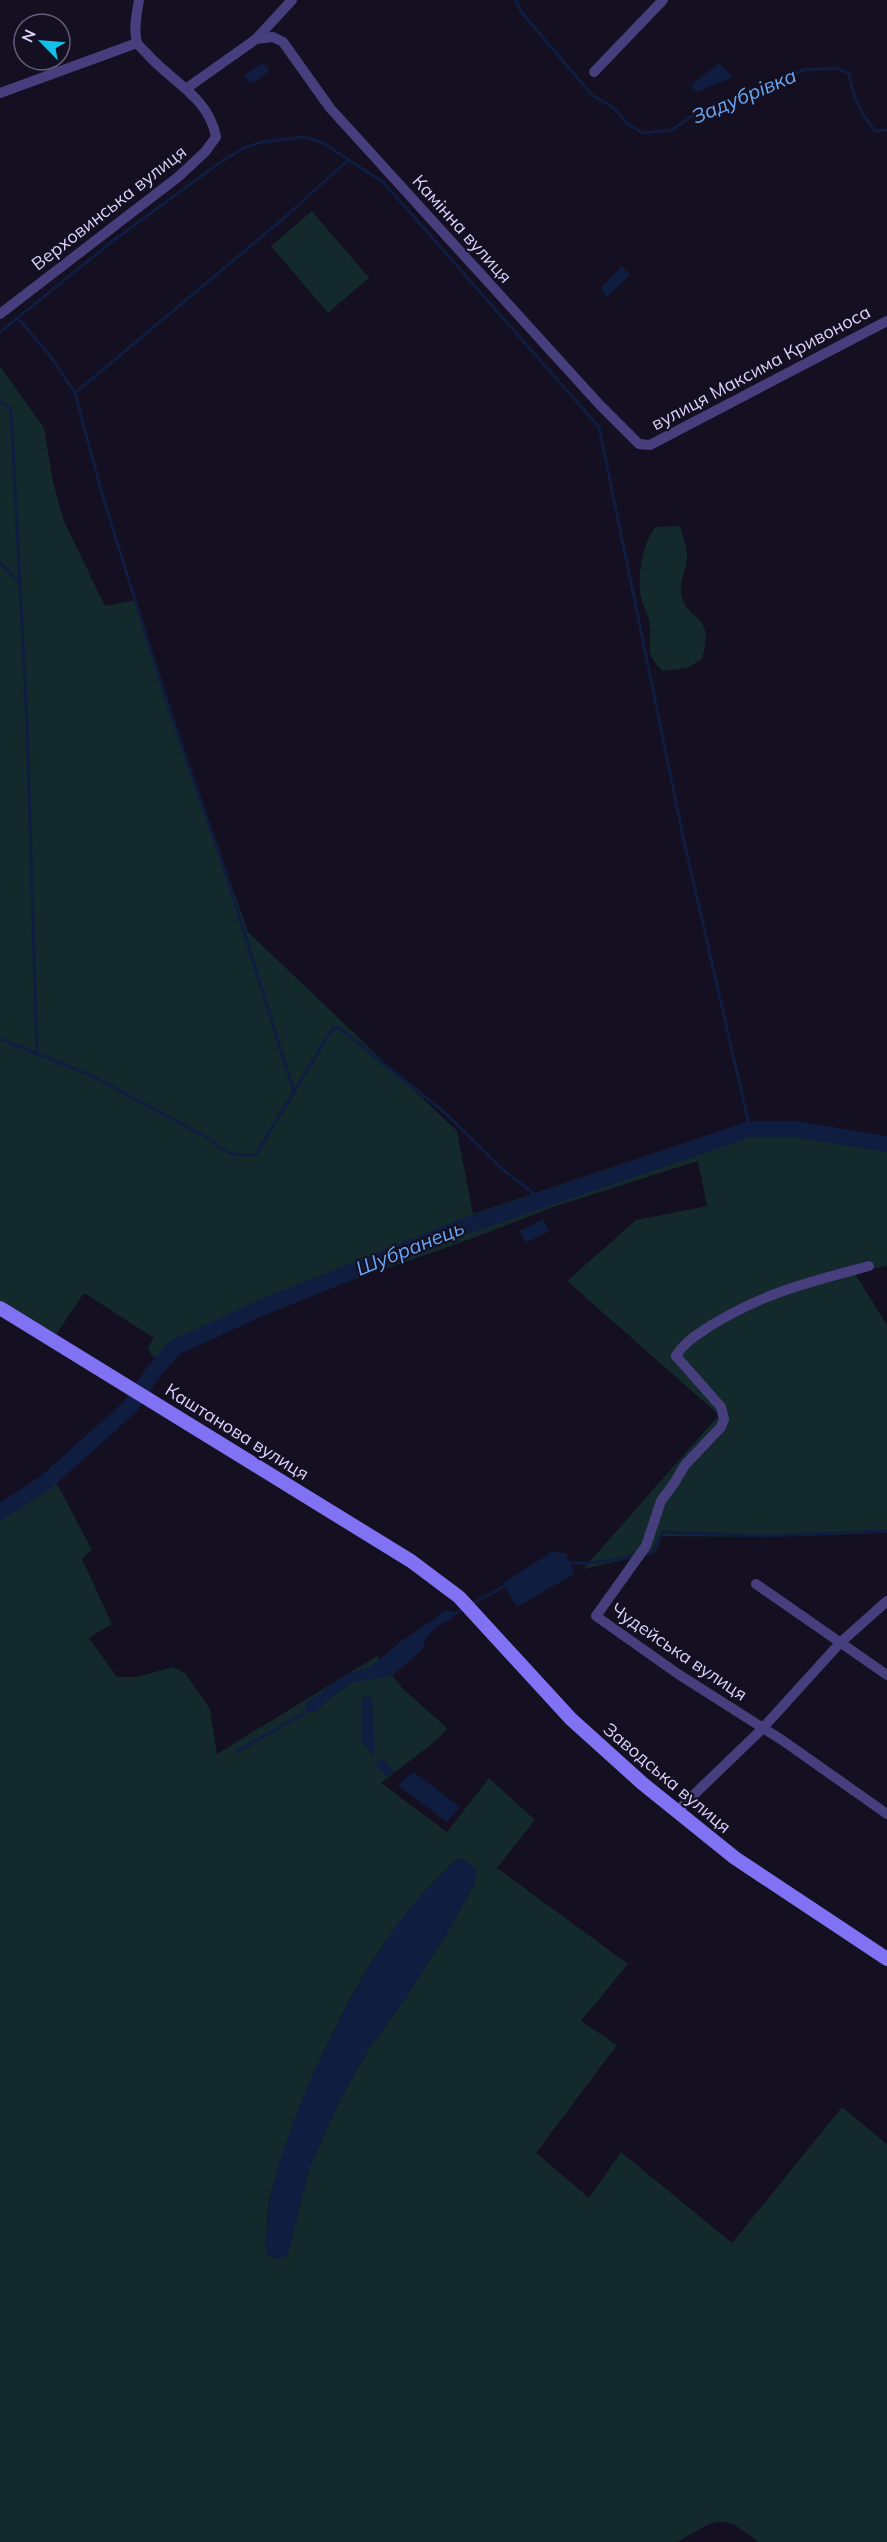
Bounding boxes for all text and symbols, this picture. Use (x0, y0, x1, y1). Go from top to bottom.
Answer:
north arrow (12, 12, 72, 72)
text: N (17, 26, 40, 45)
water label: Задубрівка (688, 62, 800, 129)
street label: Верховинська вулиця (27, 140, 191, 275)
street label: Камінна вулиця (408, 170, 517, 288)
street label: вулиця Максима Кривоноса (647, 300, 874, 435)
water label: Шубранець (352, 1214, 468, 1281)
street label: Каштанова вулиця (161, 1378, 313, 1485)
street label: Чудейська вулиця (607, 1597, 752, 1706)
street label: Заводська вулиця (599, 1717, 736, 1838)

